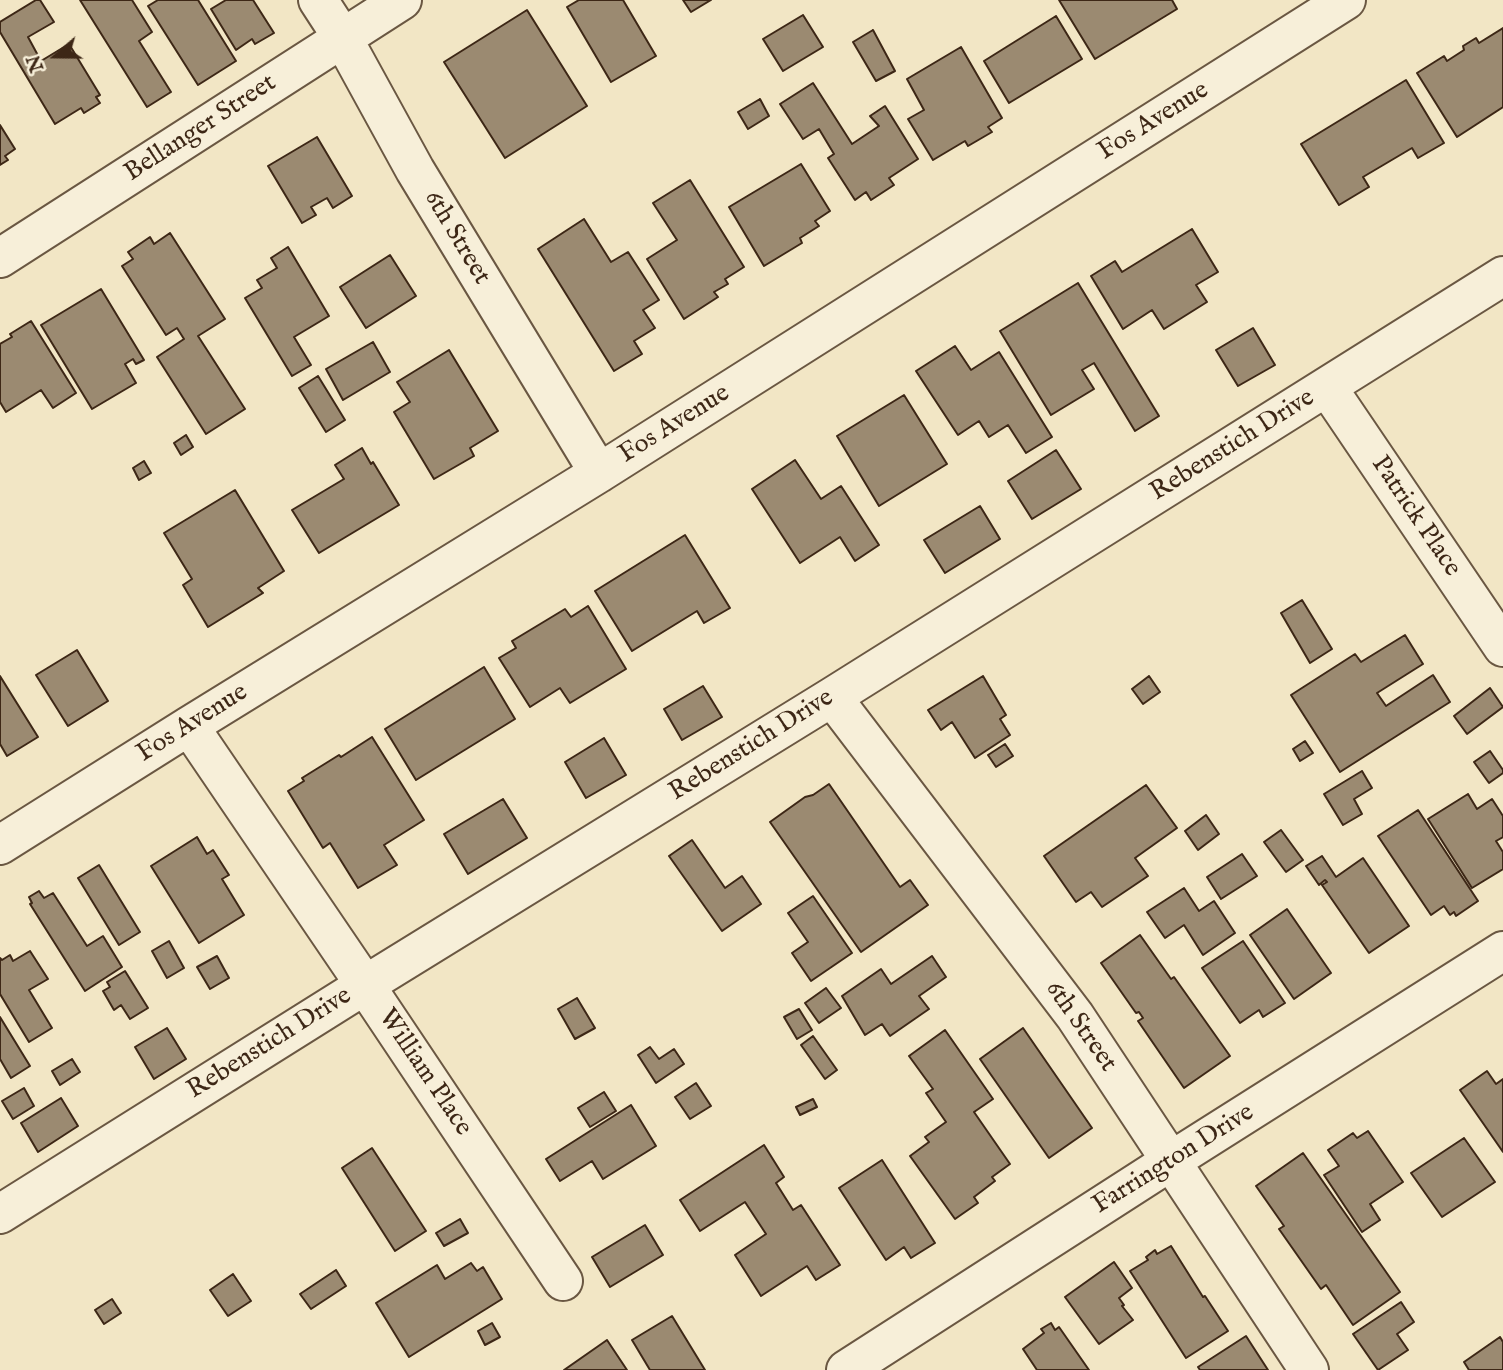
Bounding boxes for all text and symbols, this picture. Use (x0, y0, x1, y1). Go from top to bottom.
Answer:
north arrow (21, 21, 91, 91)
text: N (22, 51, 50, 75)
street label: Bellanger Street (119, 68, 283, 190)
street label: Fos Avenue (1093, 76, 1215, 168)
street label: 6th Street (416, 185, 496, 291)
street label: Fos Avenue (614, 379, 736, 471)
street label: Rebenstich Drive (1145, 383, 1321, 509)
street label: Patrick Place (1363, 451, 1467, 583)
street label: Fos Avenue (132, 678, 254, 770)
street label: Rebenstich Drive (664, 683, 840, 809)
street label: 6th Street (1037, 975, 1123, 1079)
street label: Rebenstich Drive (182, 981, 358, 1107)
street label: William Place (370, 1004, 478, 1142)
street label: Farrington Drive (1088, 1098, 1260, 1222)

